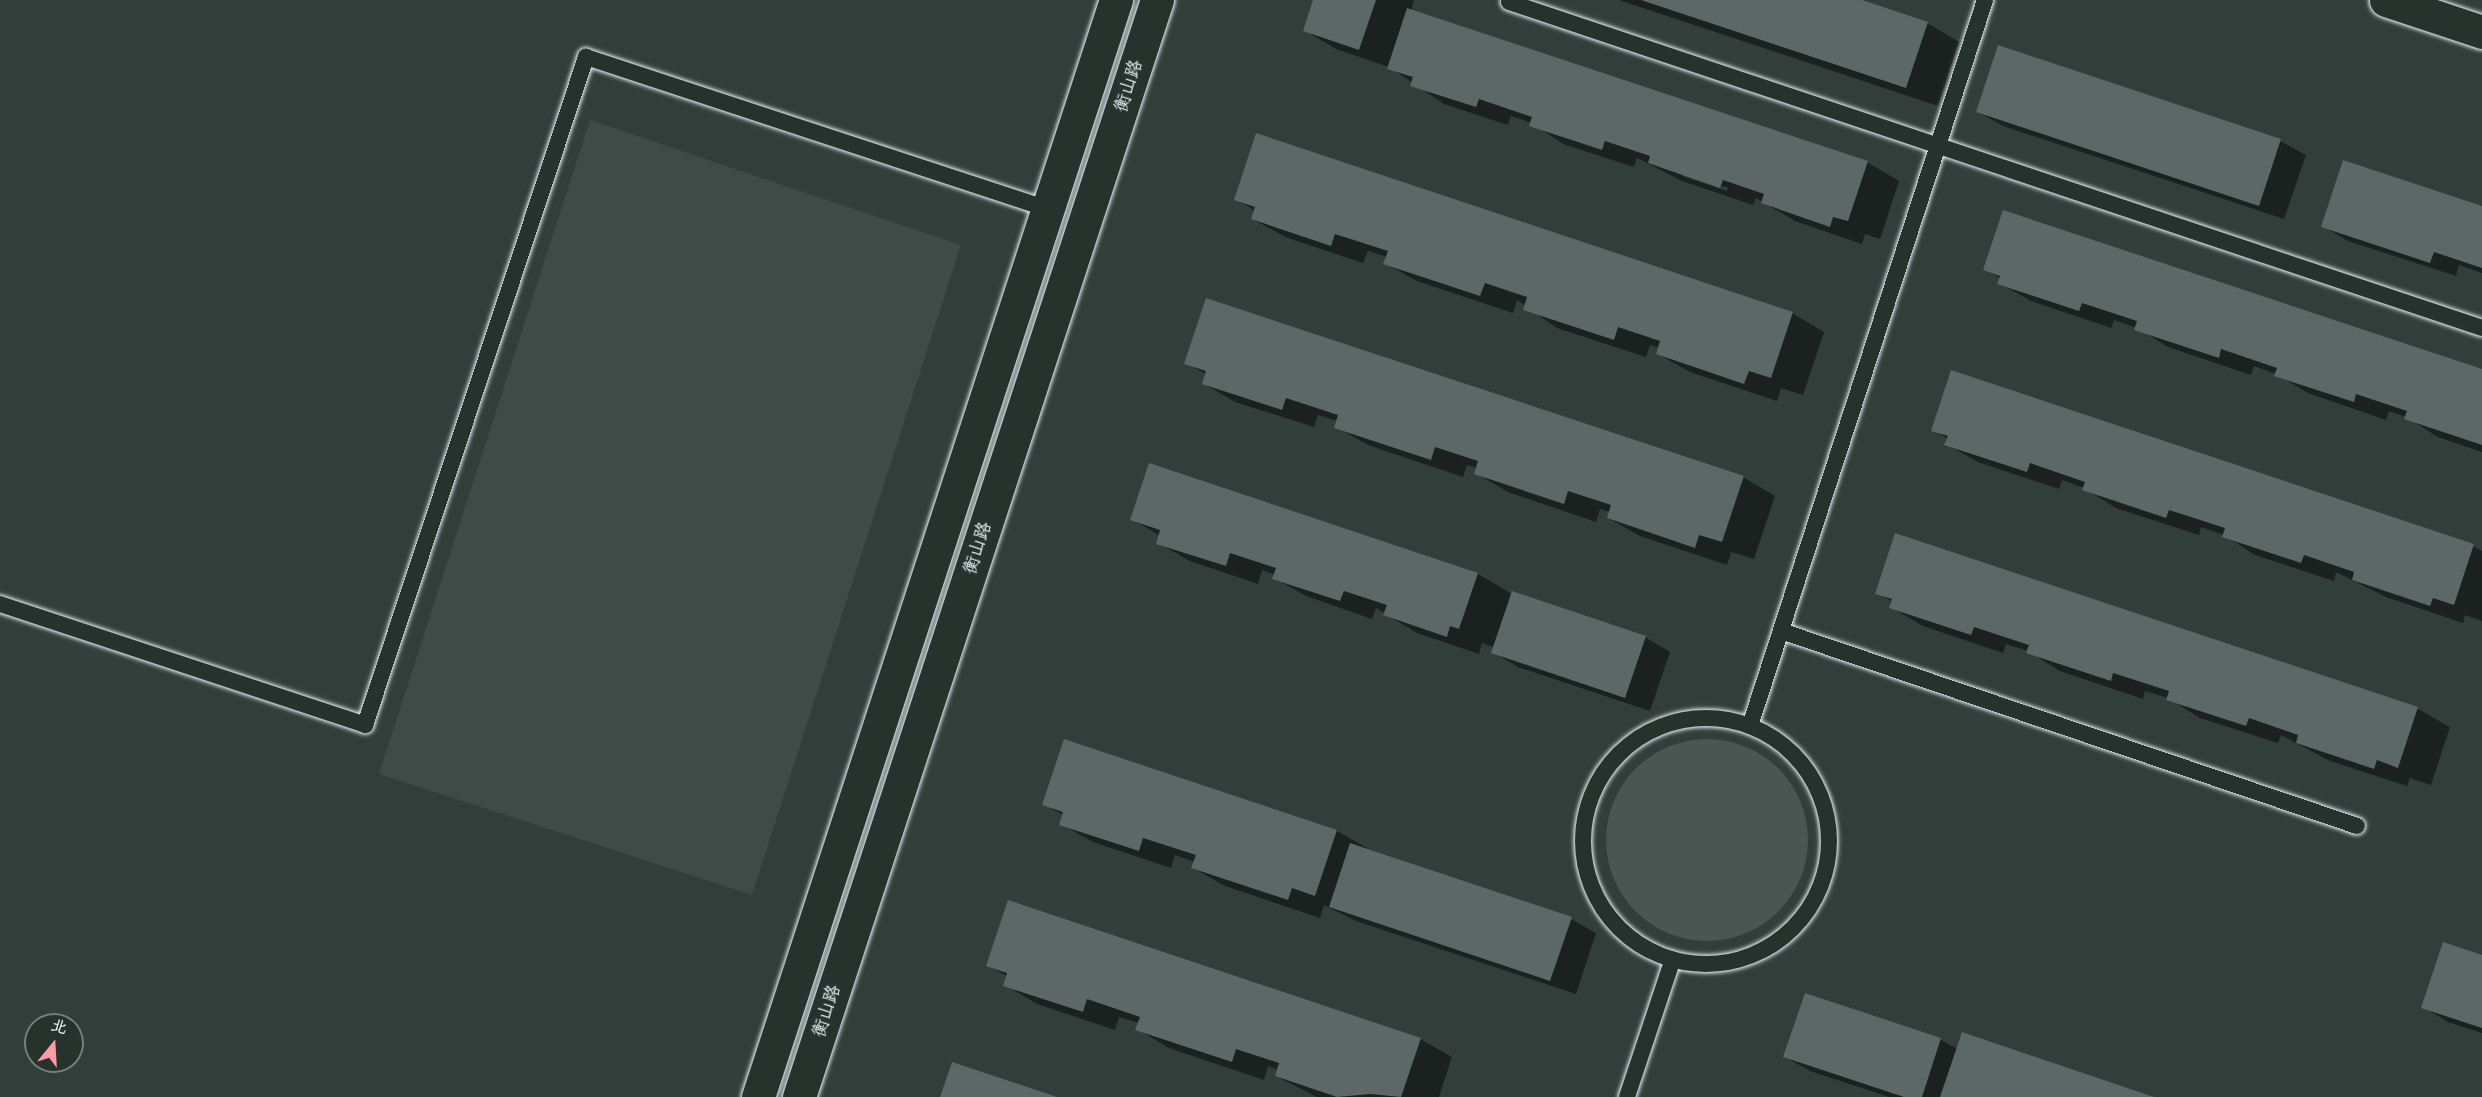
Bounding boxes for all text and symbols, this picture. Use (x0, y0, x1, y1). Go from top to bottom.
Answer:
street label: 衡山路 (1110, 57, 1148, 115)
street label: 衡山路 (959, 519, 997, 577)
street label: 衡山路 (808, 982, 846, 1040)
north arrow (24, 1013, 84, 1073)
text: 北 (49, 1016, 70, 1039)

